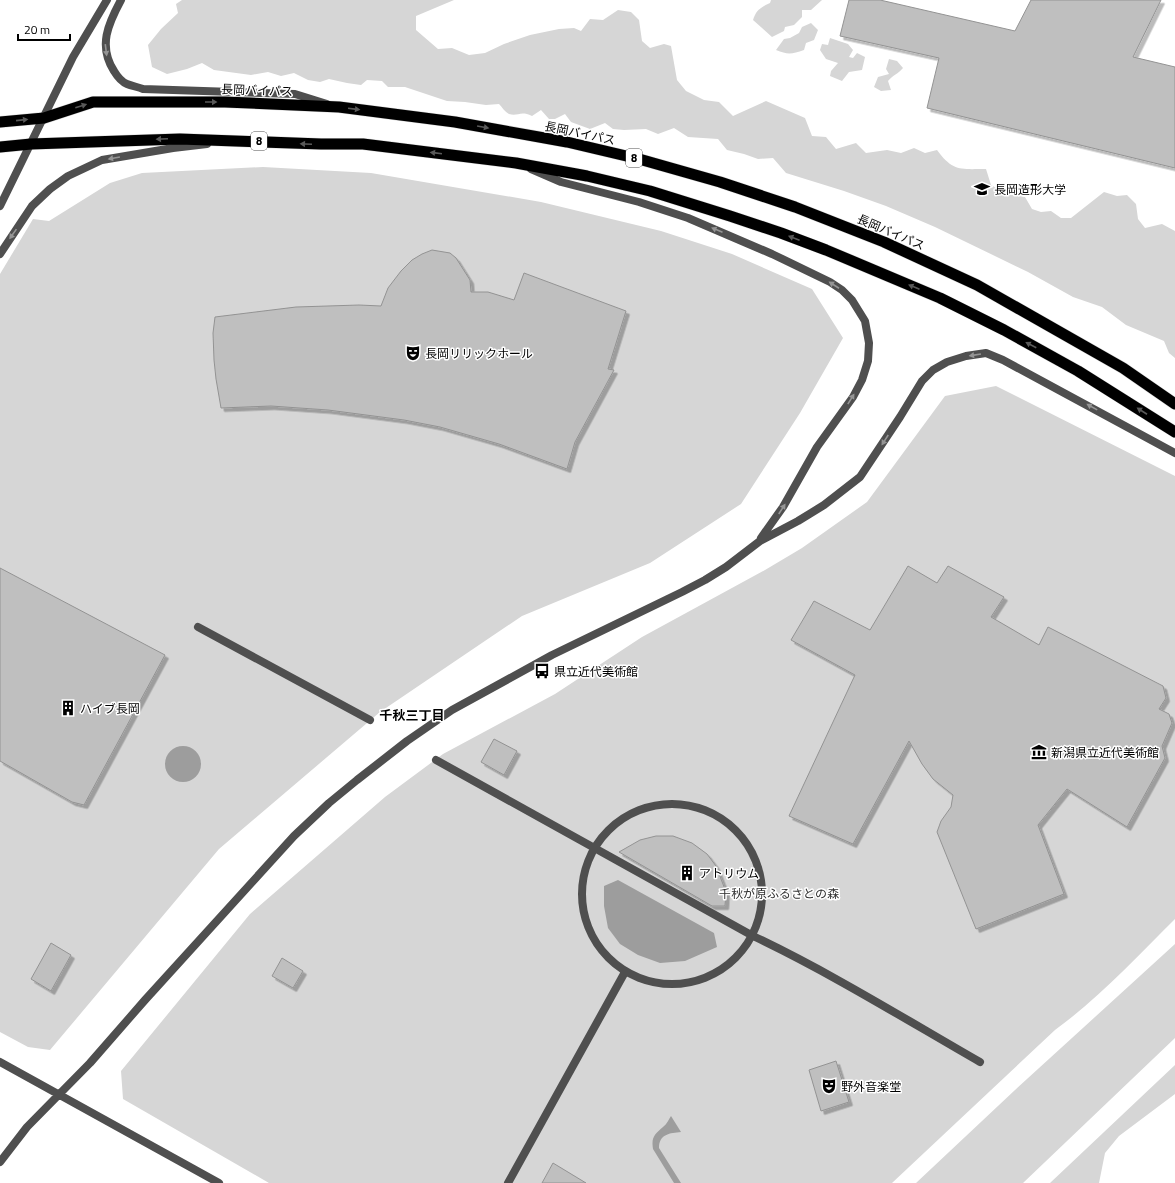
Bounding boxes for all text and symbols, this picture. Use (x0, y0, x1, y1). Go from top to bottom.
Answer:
scale bar (18, 16, 70, 42)
text: 20 m (24, 20, 50, 39)
one-way arrow (103, 44, 110, 56)
street label: 長岡バイパス (221, 79, 293, 101)
one-way arrow (205, 99, 218, 105)
one-way arrow (76, 103, 88, 109)
one-way arrow (348, 106, 360, 112)
street label: 長岡バイパス (543, 116, 617, 150)
one-way arrow (16, 117, 28, 123)
one-way arrow (477, 124, 489, 130)
road number: 8 (251, 132, 267, 150)
one-way arrow (156, 136, 168, 143)
one-way arrow (300, 140, 312, 147)
road number: 8 (626, 149, 642, 167)
one-way arrow (430, 150, 442, 156)
one-way arrow (108, 155, 120, 161)
school or university icon: 長岡造形大学 (973, 180, 991, 198)
place label: 長岡造形大学 (994, 180, 1066, 199)
street label: 長岡バイパス (854, 209, 928, 255)
one-way arrow (711, 227, 722, 233)
one-way arrow (9, 228, 17, 239)
one-way arrow (787, 234, 799, 240)
one-way arrow (829, 281, 840, 289)
one-way arrow (908, 284, 920, 291)
one-way arrow (1025, 341, 1036, 348)
theatre icon: 長岡リリックホール (404, 344, 422, 362)
place label: 長岡リリックホール (425, 344, 533, 363)
one-way arrow (969, 352, 981, 358)
one-way arrow (848, 393, 855, 405)
one-way arrow (1086, 404, 1098, 411)
one-way arrow (1137, 407, 1148, 415)
one-way arrow (881, 435, 889, 445)
one-way arrow (778, 504, 786, 514)
bus stop icon: 県立近代美術館 (533, 662, 551, 680)
place label: 県立近代美術館 (554, 662, 638, 681)
building icon: ハイブ長岡 (59, 699, 77, 717)
place label: ハイブ長岡 (80, 699, 140, 718)
district label: 千秋三丁目 (379, 705, 445, 725)
museum icon: 新潟県立近代美術館 (1030, 743, 1048, 761)
place label: 新潟県立近代美術館 (1051, 743, 1159, 762)
building icon: アトリウム (678, 864, 696, 882)
place label: アトリウム (699, 864, 759, 883)
park label: 千秋が原ふるさとの森 (719, 884, 839, 903)
theatre icon: 野外音楽堂 (820, 1077, 838, 1095)
place label: 野外音楽堂 (841, 1077, 901, 1096)

